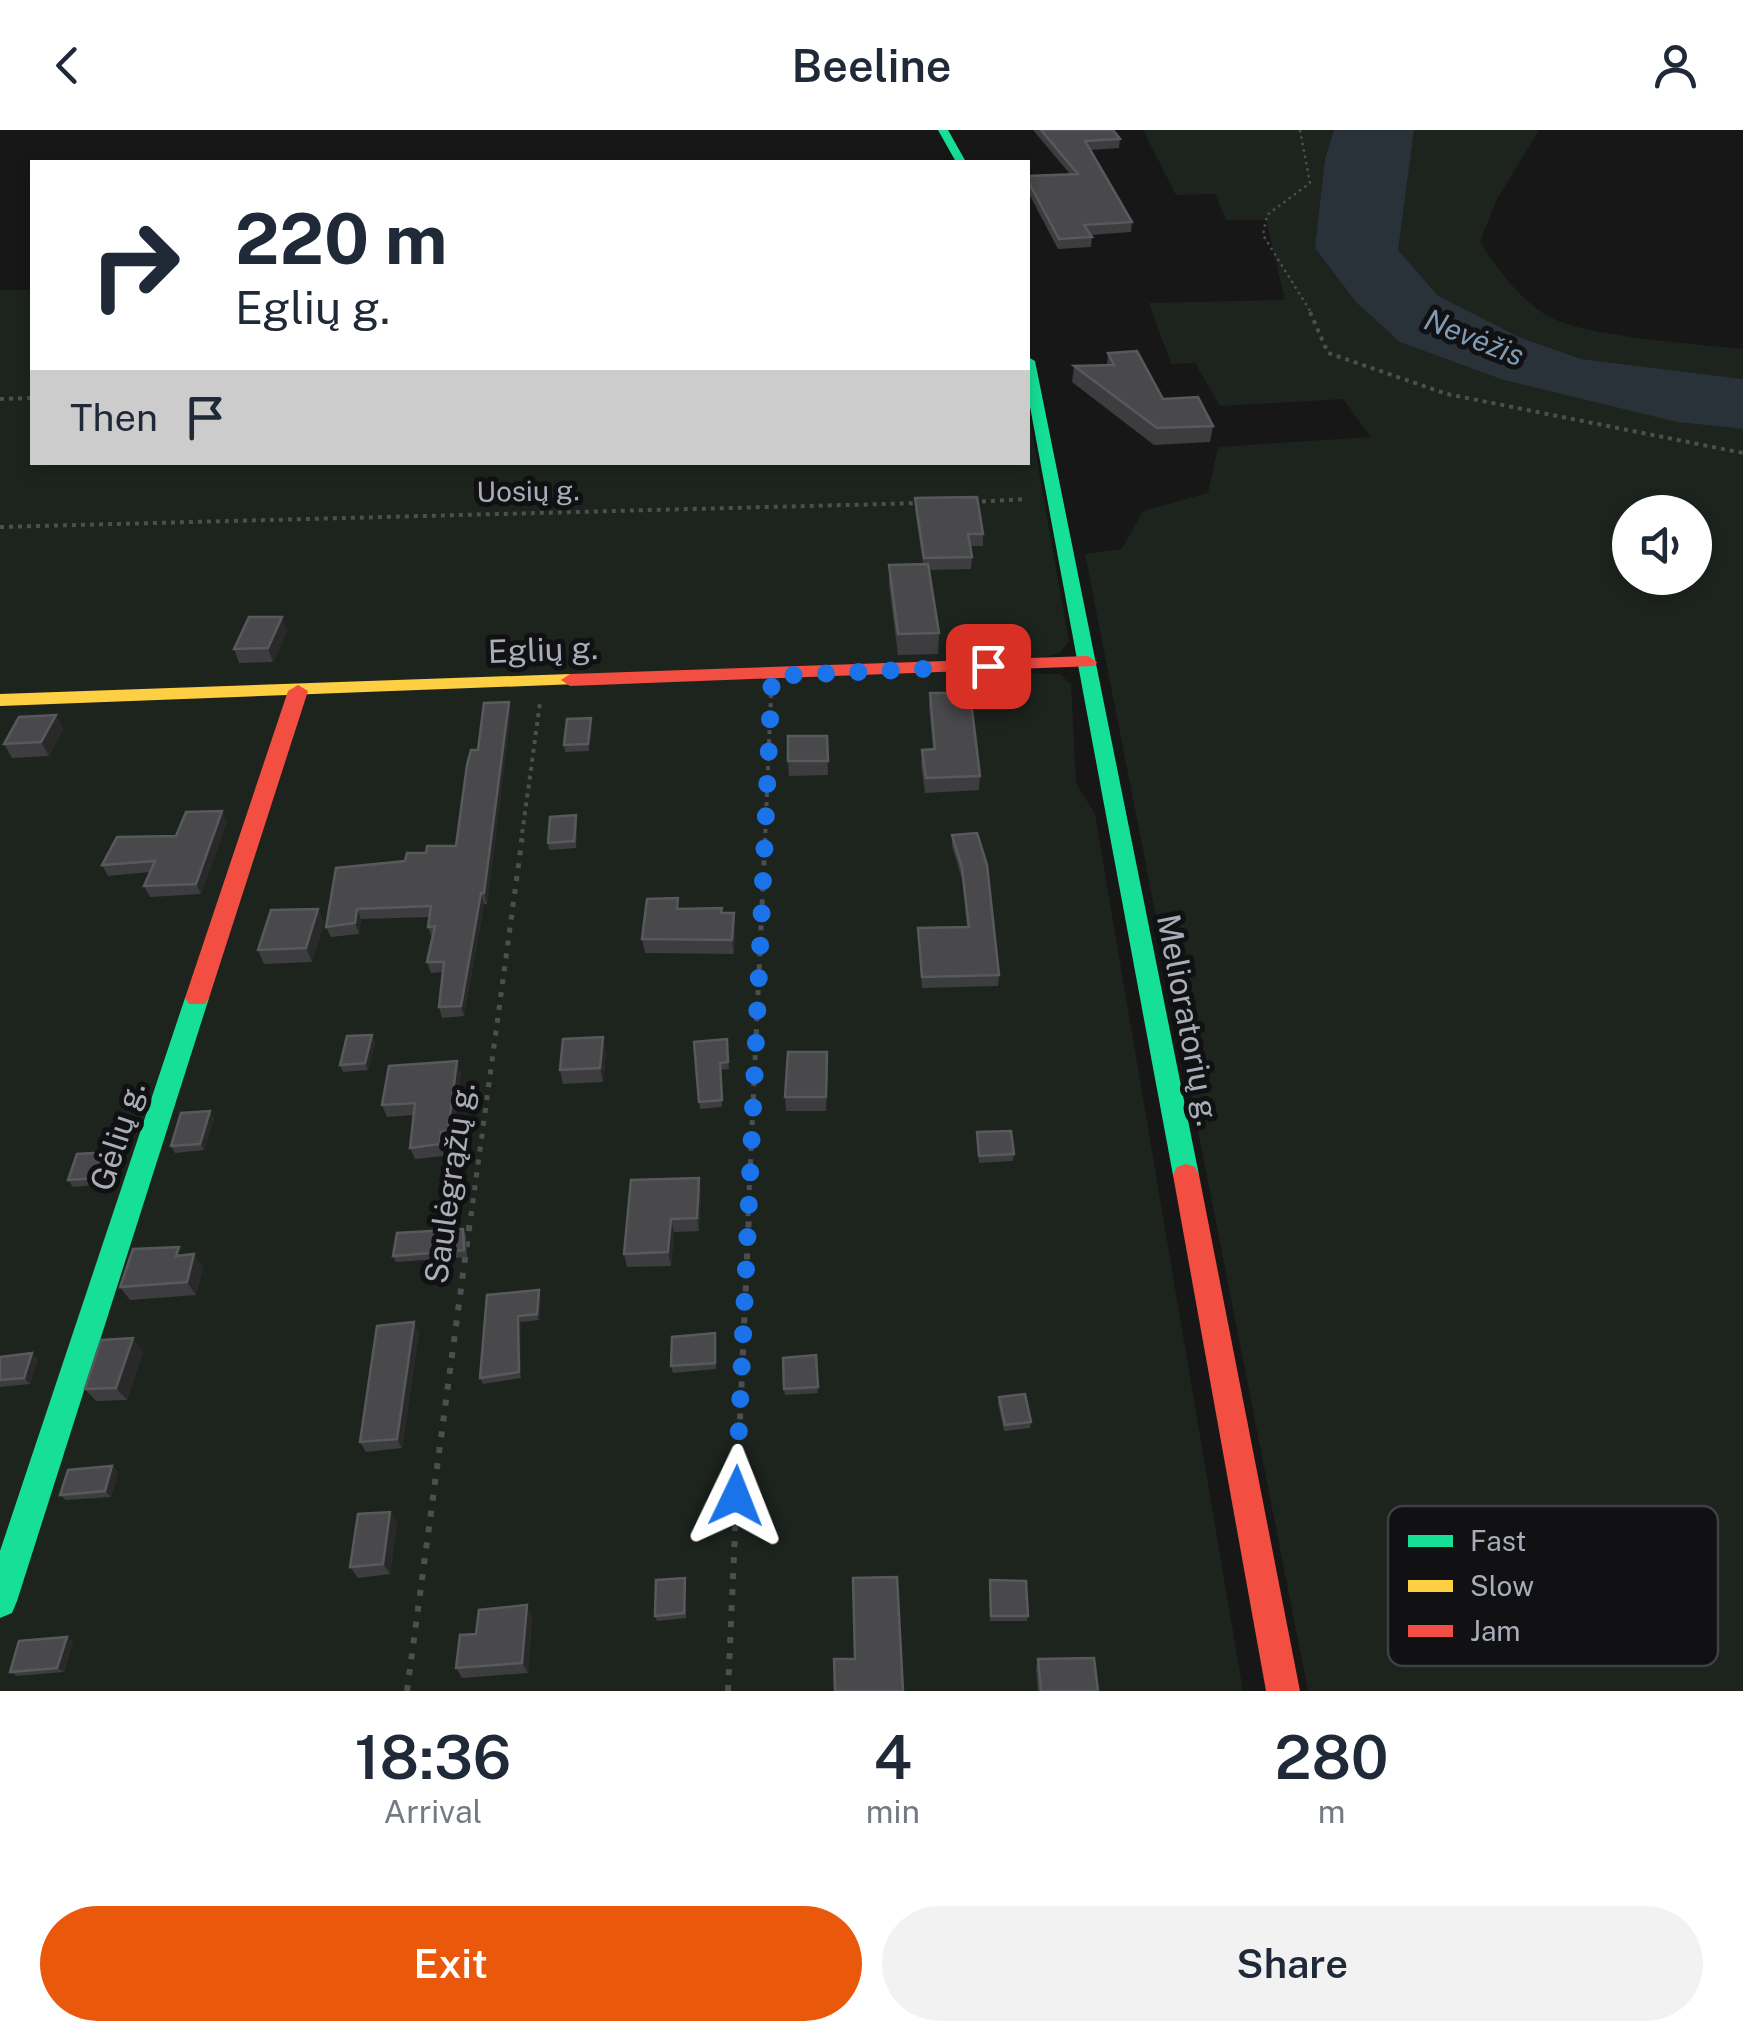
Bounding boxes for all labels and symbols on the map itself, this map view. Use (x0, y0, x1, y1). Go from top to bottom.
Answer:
water label: Nevėžis (1419, 301, 1529, 373)
street label: Uosių g. (476, 473, 580, 508)
pin (946, 624, 1031, 709)
street label: Eglių g. (487, 629, 599, 670)
street label: Melioratorių g. (1150, 911, 1227, 1129)
street label: Gėlių g. (83, 1077, 153, 1195)
street label: Saulėgrąžų g. (417, 1080, 482, 1286)
position arrow (684, 1444, 788, 1548)
legend (1388, 1506, 1718, 1666)
text: Fast (1470, 1524, 1526, 1557)
text: Slow (1470, 1569, 1534, 1602)
text: Jam (1470, 1614, 1521, 1647)

